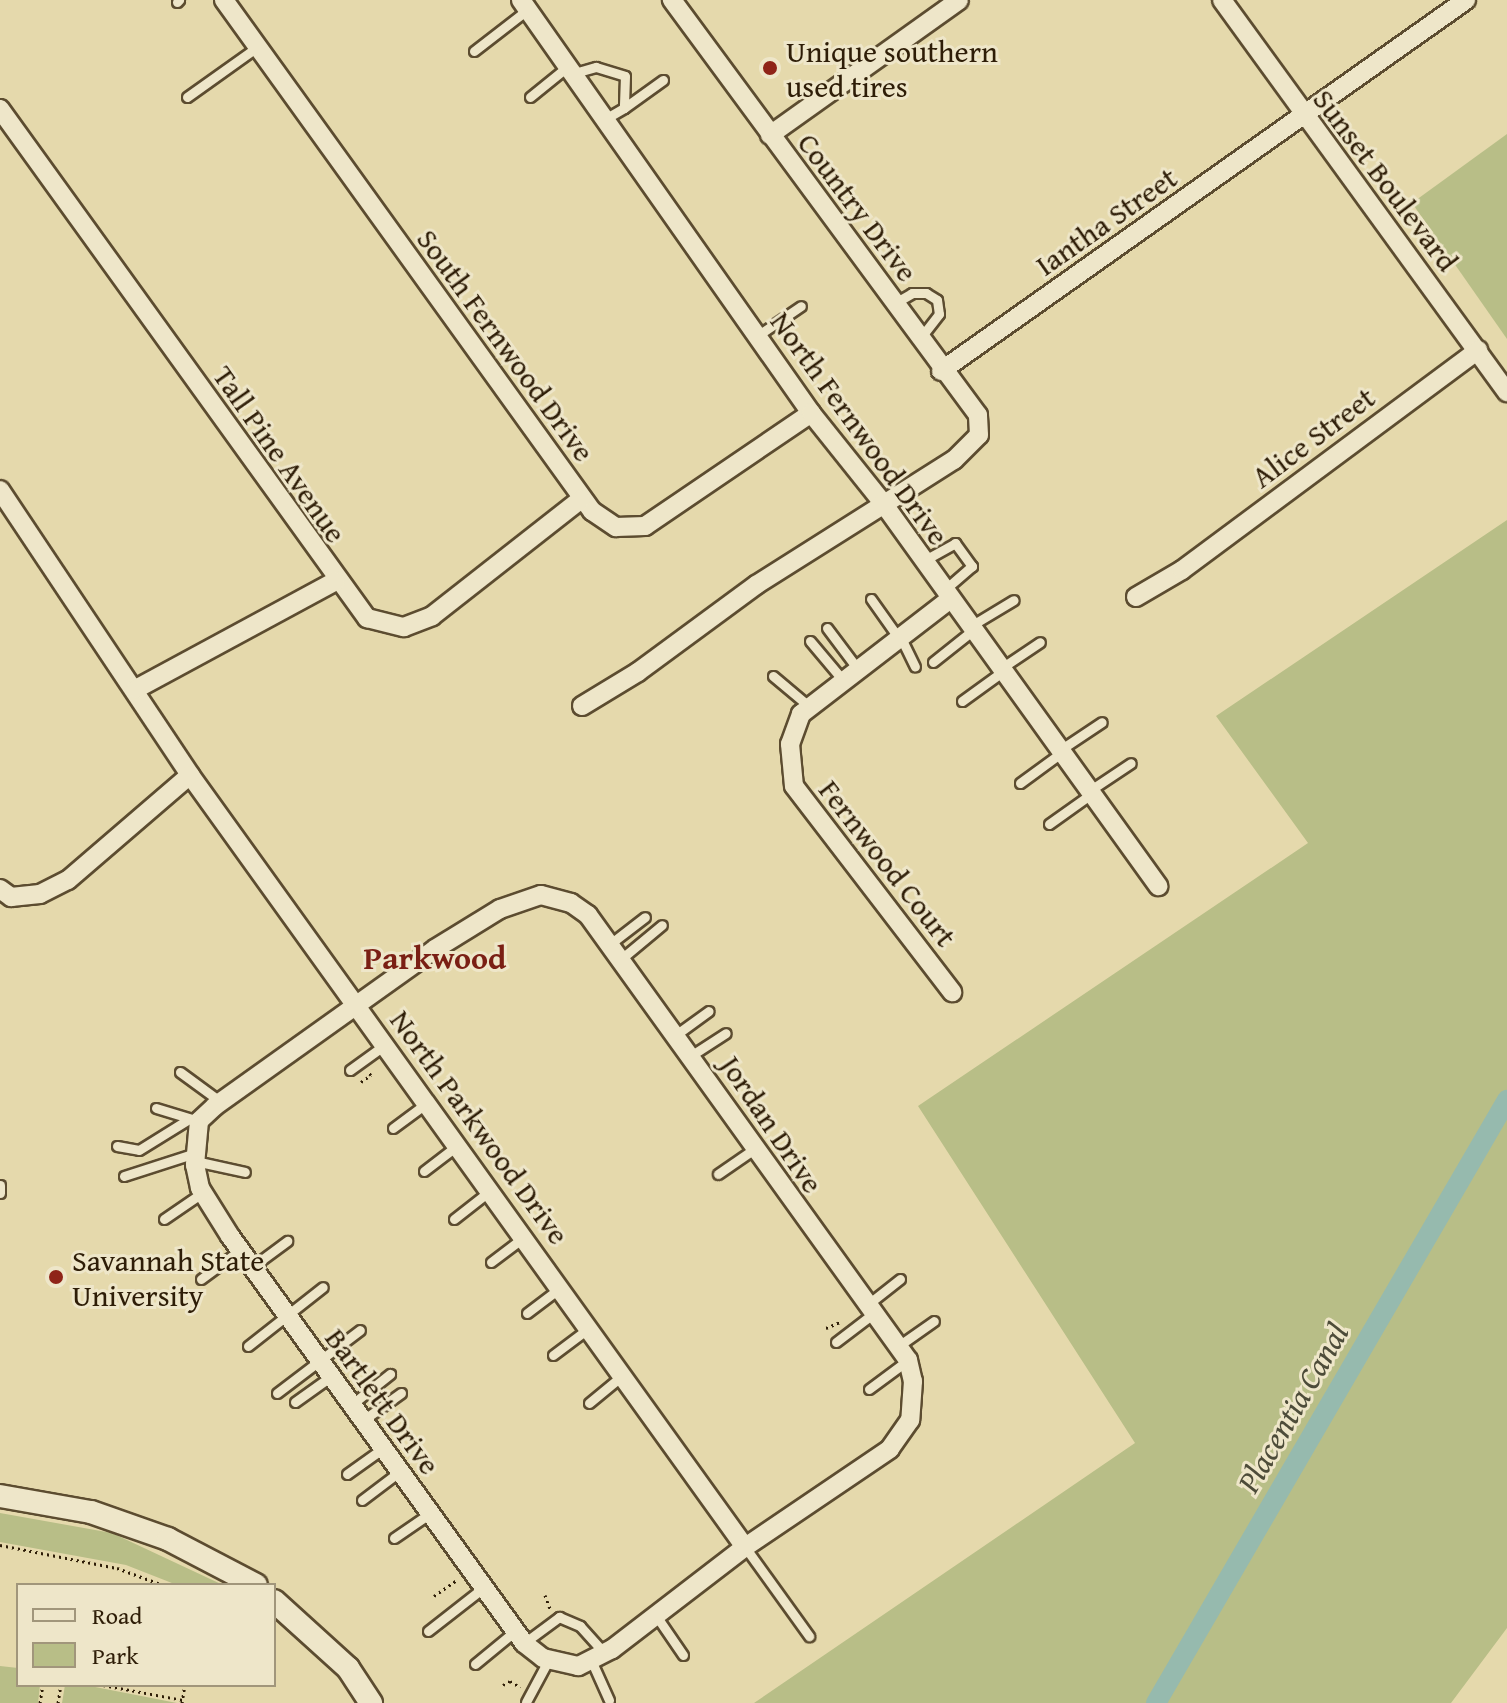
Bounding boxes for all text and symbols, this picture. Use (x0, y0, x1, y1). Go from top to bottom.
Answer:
place label: Unique southern used tires (786, 33, 998, 104)
marker: Unique southern used tires (761, 59, 779, 77)
street label: Sunset Boulevard (1306, 82, 1466, 278)
street label: Country Drive (791, 126, 925, 288)
street label: Iantha Street (1028, 159, 1184, 283)
street label: South Fernwood Drive (410, 222, 602, 468)
street label: North Fernwood Drive (763, 304, 957, 552)
street label: Tall Pine Avenue (206, 359, 354, 549)
street label: Alice Street (1244, 379, 1382, 495)
street label: Fernwood Court (812, 772, 964, 954)
district label: Parkwood (364, 939, 506, 977)
street label: North Parkwood Drive (383, 1003, 577, 1251)
street label: Jordan Drive (713, 1049, 831, 1199)
place label: Savannah State University (72, 1242, 264, 1312)
marker: Savannah State University (47, 1268, 65, 1286)
water label: Placentia Canal (1229, 1317, 1357, 1499)
street label: Bartlett Drive (318, 1321, 448, 1481)
legend (16, 1583, 276, 1687)
text: Road (92, 1598, 142, 1633)
text: Park (92, 1638, 138, 1673)

